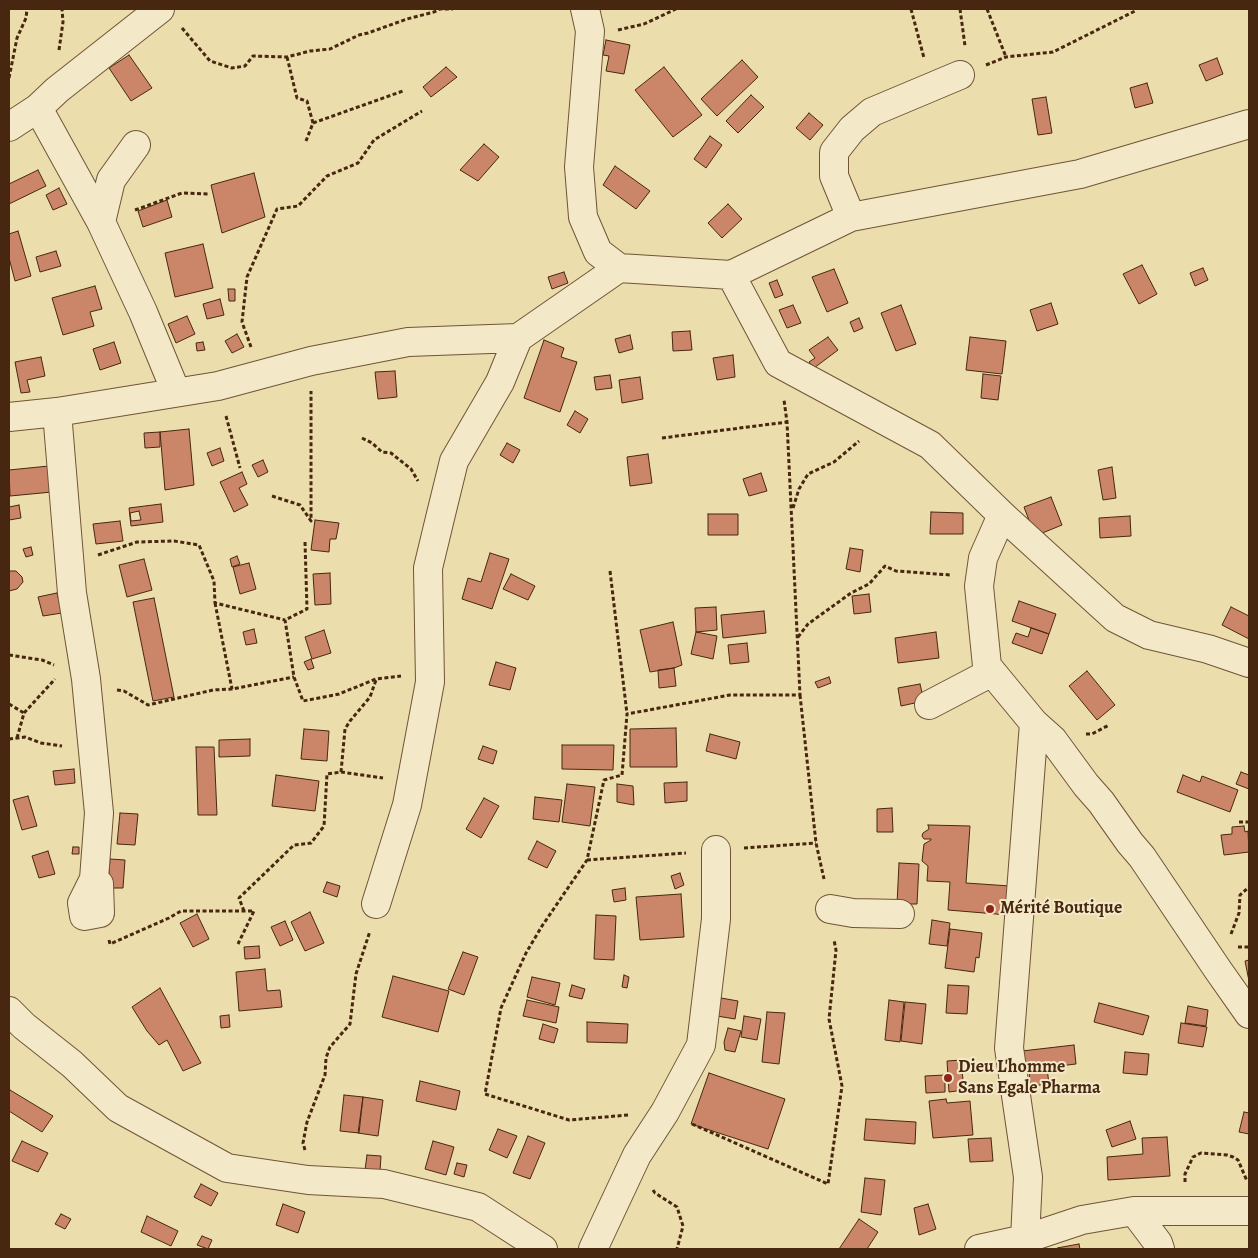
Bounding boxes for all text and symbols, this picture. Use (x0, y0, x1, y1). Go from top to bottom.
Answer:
place label: Mérité Boutique (1000, 898, 1122, 920)
marker: Mérité Boutique (984, 903, 996, 915)
place label: Dieu L'homme Sans Egale Pharma (958, 1057, 1101, 1100)
marker: Dieu L'homme Sans Egale Pharma (942, 1072, 954, 1084)

